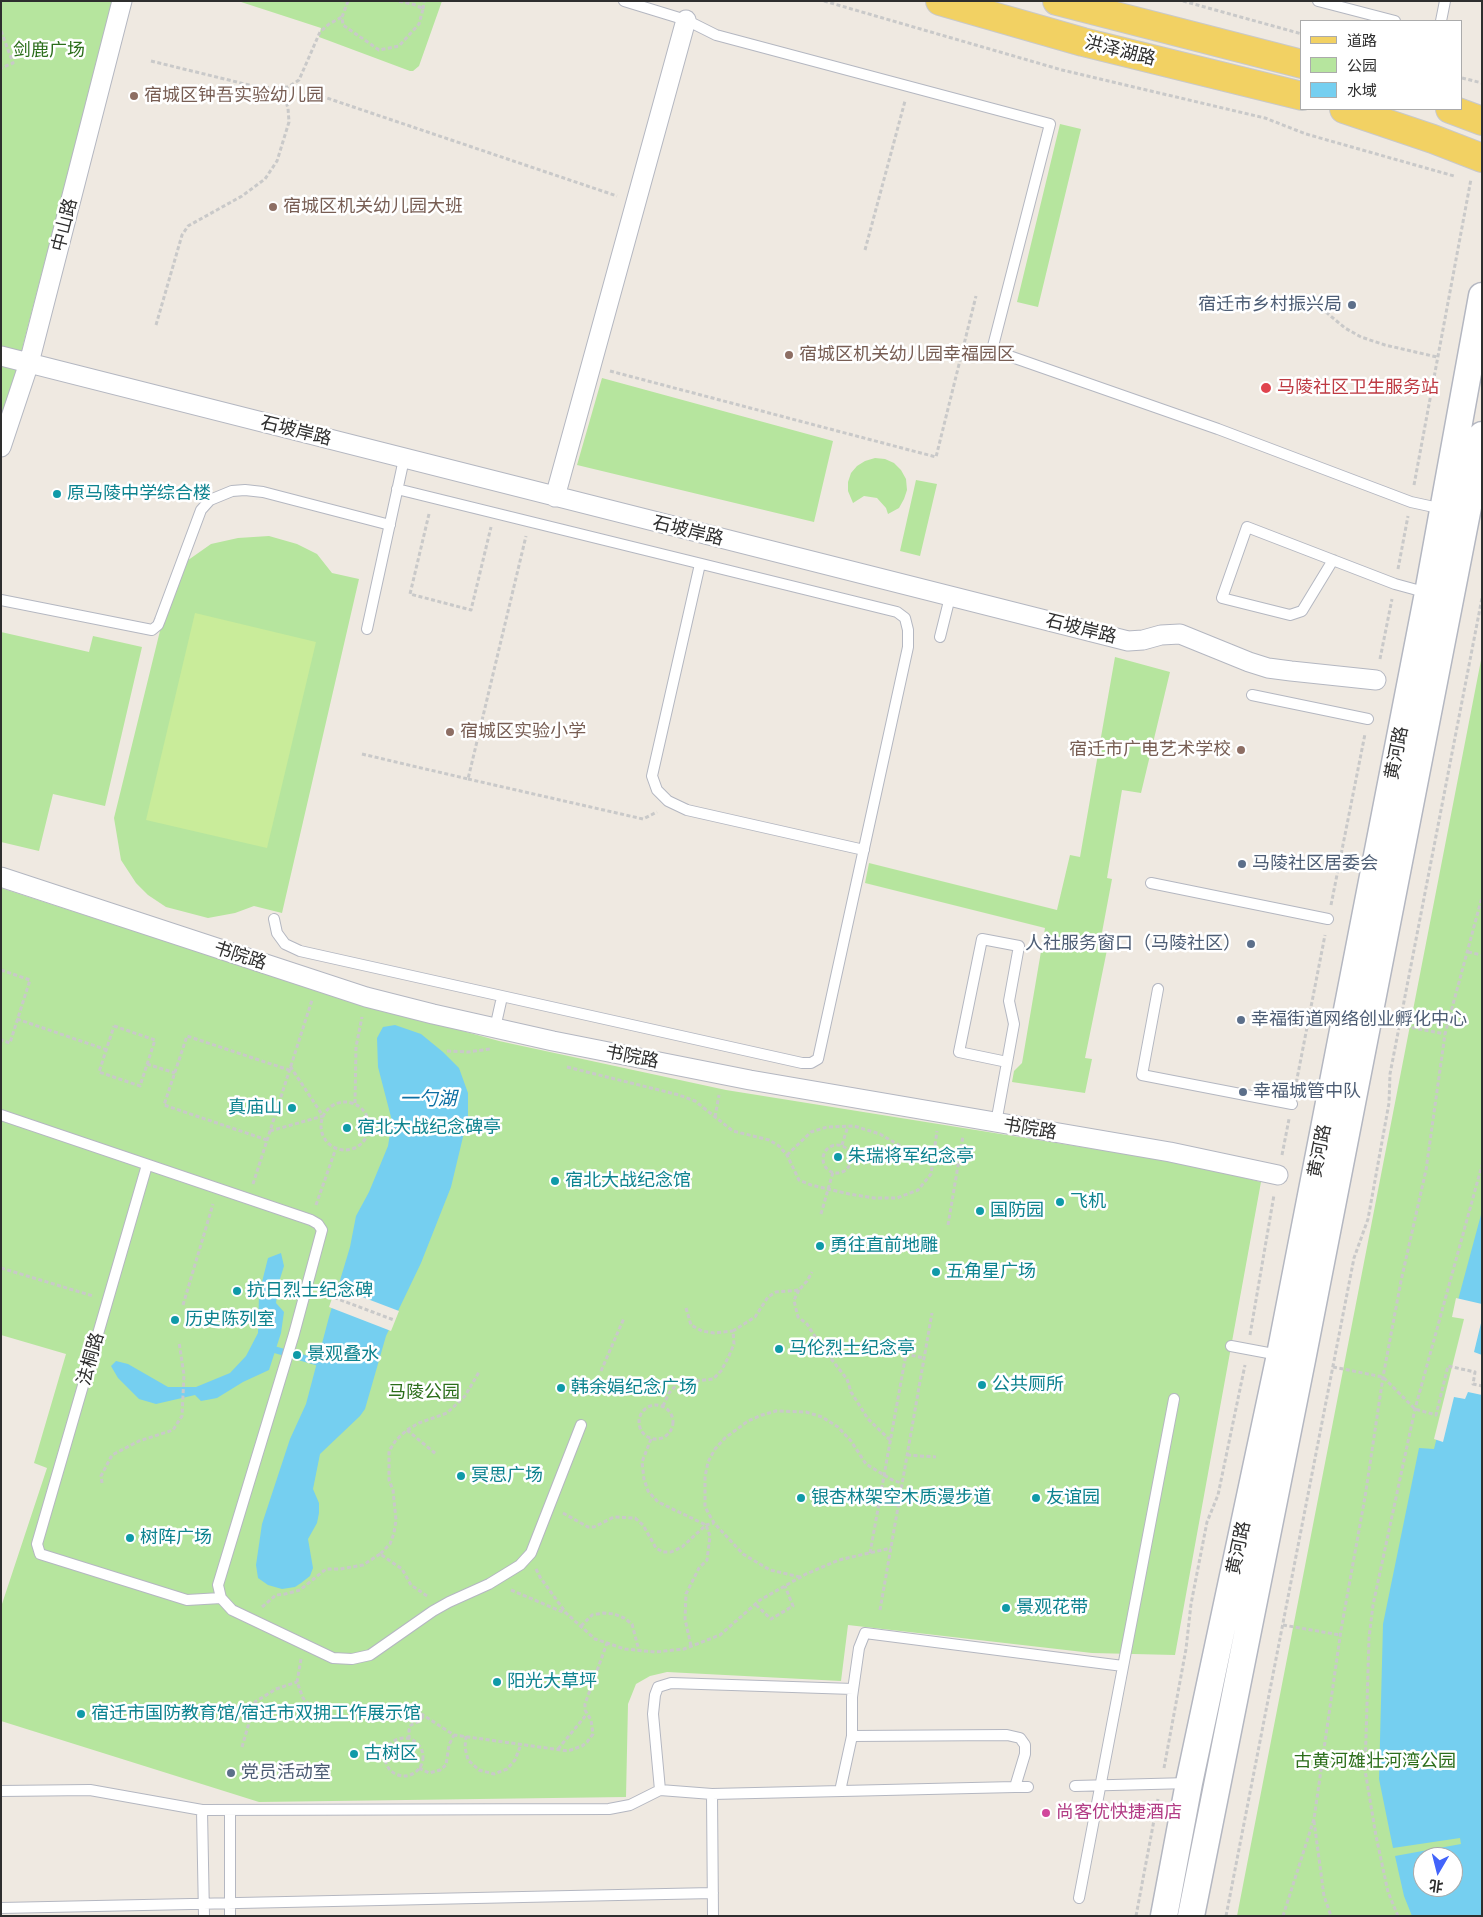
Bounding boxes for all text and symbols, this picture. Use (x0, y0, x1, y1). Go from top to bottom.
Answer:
legend (1300, 20, 1463, 110)
text: 道路 (1347, 31, 1377, 50)
street label: 洪泽湖路 (1082, 32, 1158, 70)
park label: 剑鹿广场 (13, 40, 85, 62)
text: 公园 (1347, 56, 1377, 75)
text: 水域 (1347, 81, 1377, 100)
place label: 宿城区钟吾实验幼儿园 (144, 85, 324, 107)
marker: 宿城区钟吾实验幼儿园 (128, 90, 140, 102)
street label: 中山路 (48, 196, 82, 254)
place label: 宿城区机关幼儿园大班 (283, 196, 463, 218)
marker: 宿城区机关幼儿园大班 (267, 201, 279, 213)
place label: 宿迁市乡村振兴局 (1198, 294, 1342, 316)
marker: 宿迁市乡村振兴局 (1346, 299, 1358, 311)
place label: 宿城区机关幼儿园幸福园区 (799, 344, 1015, 366)
marker: 宿城区机关幼儿园幸福园区 (783, 349, 795, 361)
place label: 马陵社区卫生服务站 (1277, 377, 1439, 399)
marker: 马陵社区卫生服务站 (1259, 381, 1273, 395)
street label: 石坡岸路 (258, 412, 334, 450)
place label: 原马陵中学综合楼 (67, 483, 211, 505)
marker: 原马陵中学综合楼 (51, 488, 63, 500)
street label: 石坡岸路 (650, 512, 726, 550)
street label: 石坡岸路 (1043, 610, 1119, 648)
place label: 宿城区实验小学 (460, 721, 586, 743)
street label: 黄河路 (1381, 724, 1413, 782)
marker: 宿城区实验小学 (444, 726, 456, 738)
place label: 宿迁市广电艺术学校 (1069, 739, 1231, 761)
marker: 宿迁市广电艺术学校 (1235, 744, 1247, 756)
place label: 马陵社区居委会 (1252, 853, 1378, 875)
marker: 马陵社区居委会 (1236, 858, 1248, 870)
place label: 人社服务窗口（马陵社区） (1025, 933, 1241, 955)
street label: 书院路 (211, 937, 269, 975)
marker: 人社服务窗口（马陵社区） (1245, 938, 1257, 950)
place label: 幸福街道网络创业孵化中心 (1251, 1009, 1467, 1031)
marker: 幸福街道网络创业孵化中心 (1235, 1014, 1247, 1026)
street label: 书院路 (603, 1041, 661, 1073)
place label: 幸福城管中队 (1253, 1081, 1361, 1103)
marker: 幸福城管中队 (1237, 1086, 1249, 1098)
water label: 一勺湖 (400, 1088, 456, 1110)
place label: 真庙山 (228, 1097, 282, 1119)
marker: 真庙山 (286, 1102, 298, 1114)
street label: 书院路 (1002, 1114, 1058, 1144)
place label: 宿北大战纪念碑亭 (357, 1117, 501, 1139)
marker: 宿北大战纪念碑亭 (341, 1122, 353, 1134)
street label: 黄河路 (1304, 1122, 1336, 1180)
place label: 朱瑞将军纪念亭 (848, 1146, 974, 1168)
marker: 朱瑞将军纪念亭 (832, 1151, 844, 1163)
place label: 宿北大战纪念馆 (565, 1170, 691, 1192)
marker: 宿北大战纪念馆 (549, 1175, 561, 1187)
place label: 飞机 (1070, 1191, 1106, 1213)
marker: 飞机 (1054, 1196, 1066, 1208)
place label: 国防园 (990, 1200, 1044, 1222)
marker: 国防园 (974, 1205, 986, 1217)
place label: 勇往直前地雕 (830, 1235, 938, 1257)
marker: 勇往直前地雕 (814, 1240, 826, 1252)
place label: 五角星广场 (946, 1261, 1036, 1283)
marker: 五角星广场 (930, 1266, 942, 1278)
place label: 抗日烈士纪念碑 (247, 1280, 373, 1302)
marker: 抗日烈士纪念碑 (231, 1285, 243, 1297)
place label: 历史陈列室 (185, 1309, 275, 1331)
marker: 历史陈列室 (169, 1314, 181, 1326)
street label: 法桐路 (73, 1330, 109, 1388)
place label: 马伦烈士纪念亭 (789, 1338, 915, 1360)
marker: 马伦烈士纪念亭 (773, 1343, 785, 1355)
place label: 景观叠水 (307, 1344, 379, 1366)
marker: 景观叠水 (291, 1349, 303, 1361)
place label: 公共厕所 (992, 1374, 1064, 1396)
place label: 韩余娟纪念广场 (571, 1377, 697, 1399)
marker: 公共厕所 (976, 1379, 988, 1391)
park label: 马陵公园 (388, 1382, 460, 1404)
marker: 韩余娟纪念广场 (555, 1382, 567, 1394)
place label: 冥思广场 (471, 1465, 543, 1487)
marker: 冥思广场 (455, 1470, 467, 1482)
place label: 银杏林架空木质漫步道 (811, 1487, 991, 1509)
place label: 友谊园 (1046, 1487, 1100, 1509)
marker: 银杏林架空木质漫步道 (795, 1492, 807, 1504)
marker: 友谊园 (1030, 1492, 1042, 1504)
street label: 黄河路 (1223, 1519, 1255, 1577)
place label: 树阵广场 (140, 1527, 212, 1549)
marker: 树阵广场 (124, 1532, 136, 1544)
place label: 景观花带 (1016, 1597, 1088, 1619)
marker: 景观花带 (1000, 1602, 1012, 1614)
place label: 阳光大草坪 (507, 1671, 597, 1693)
marker: 阳光大草坪 (491, 1676, 503, 1688)
place label: 宿迁市国防教育馆/宿迁市双拥工作展示馆 (91, 1703, 421, 1725)
marker: 宿迁市国防教育馆/宿迁市双拥工作展示馆 (75, 1708, 87, 1720)
place label: 古树区 (364, 1743, 418, 1765)
marker: 古树区 (348, 1748, 360, 1760)
park label: 古黄河雄壮河湾公园 (1294, 1751, 1456, 1773)
place label: 党员活动室 (241, 1762, 331, 1784)
marker: 党员活动室 (225, 1767, 237, 1779)
place label: 尚客优快捷酒店 (1056, 1802, 1182, 1824)
marker: 尚客优快捷酒店 (1040, 1807, 1052, 1819)
north arrow (1413, 1847, 1463, 1897)
text: 北 (1428, 1876, 1444, 1896)

